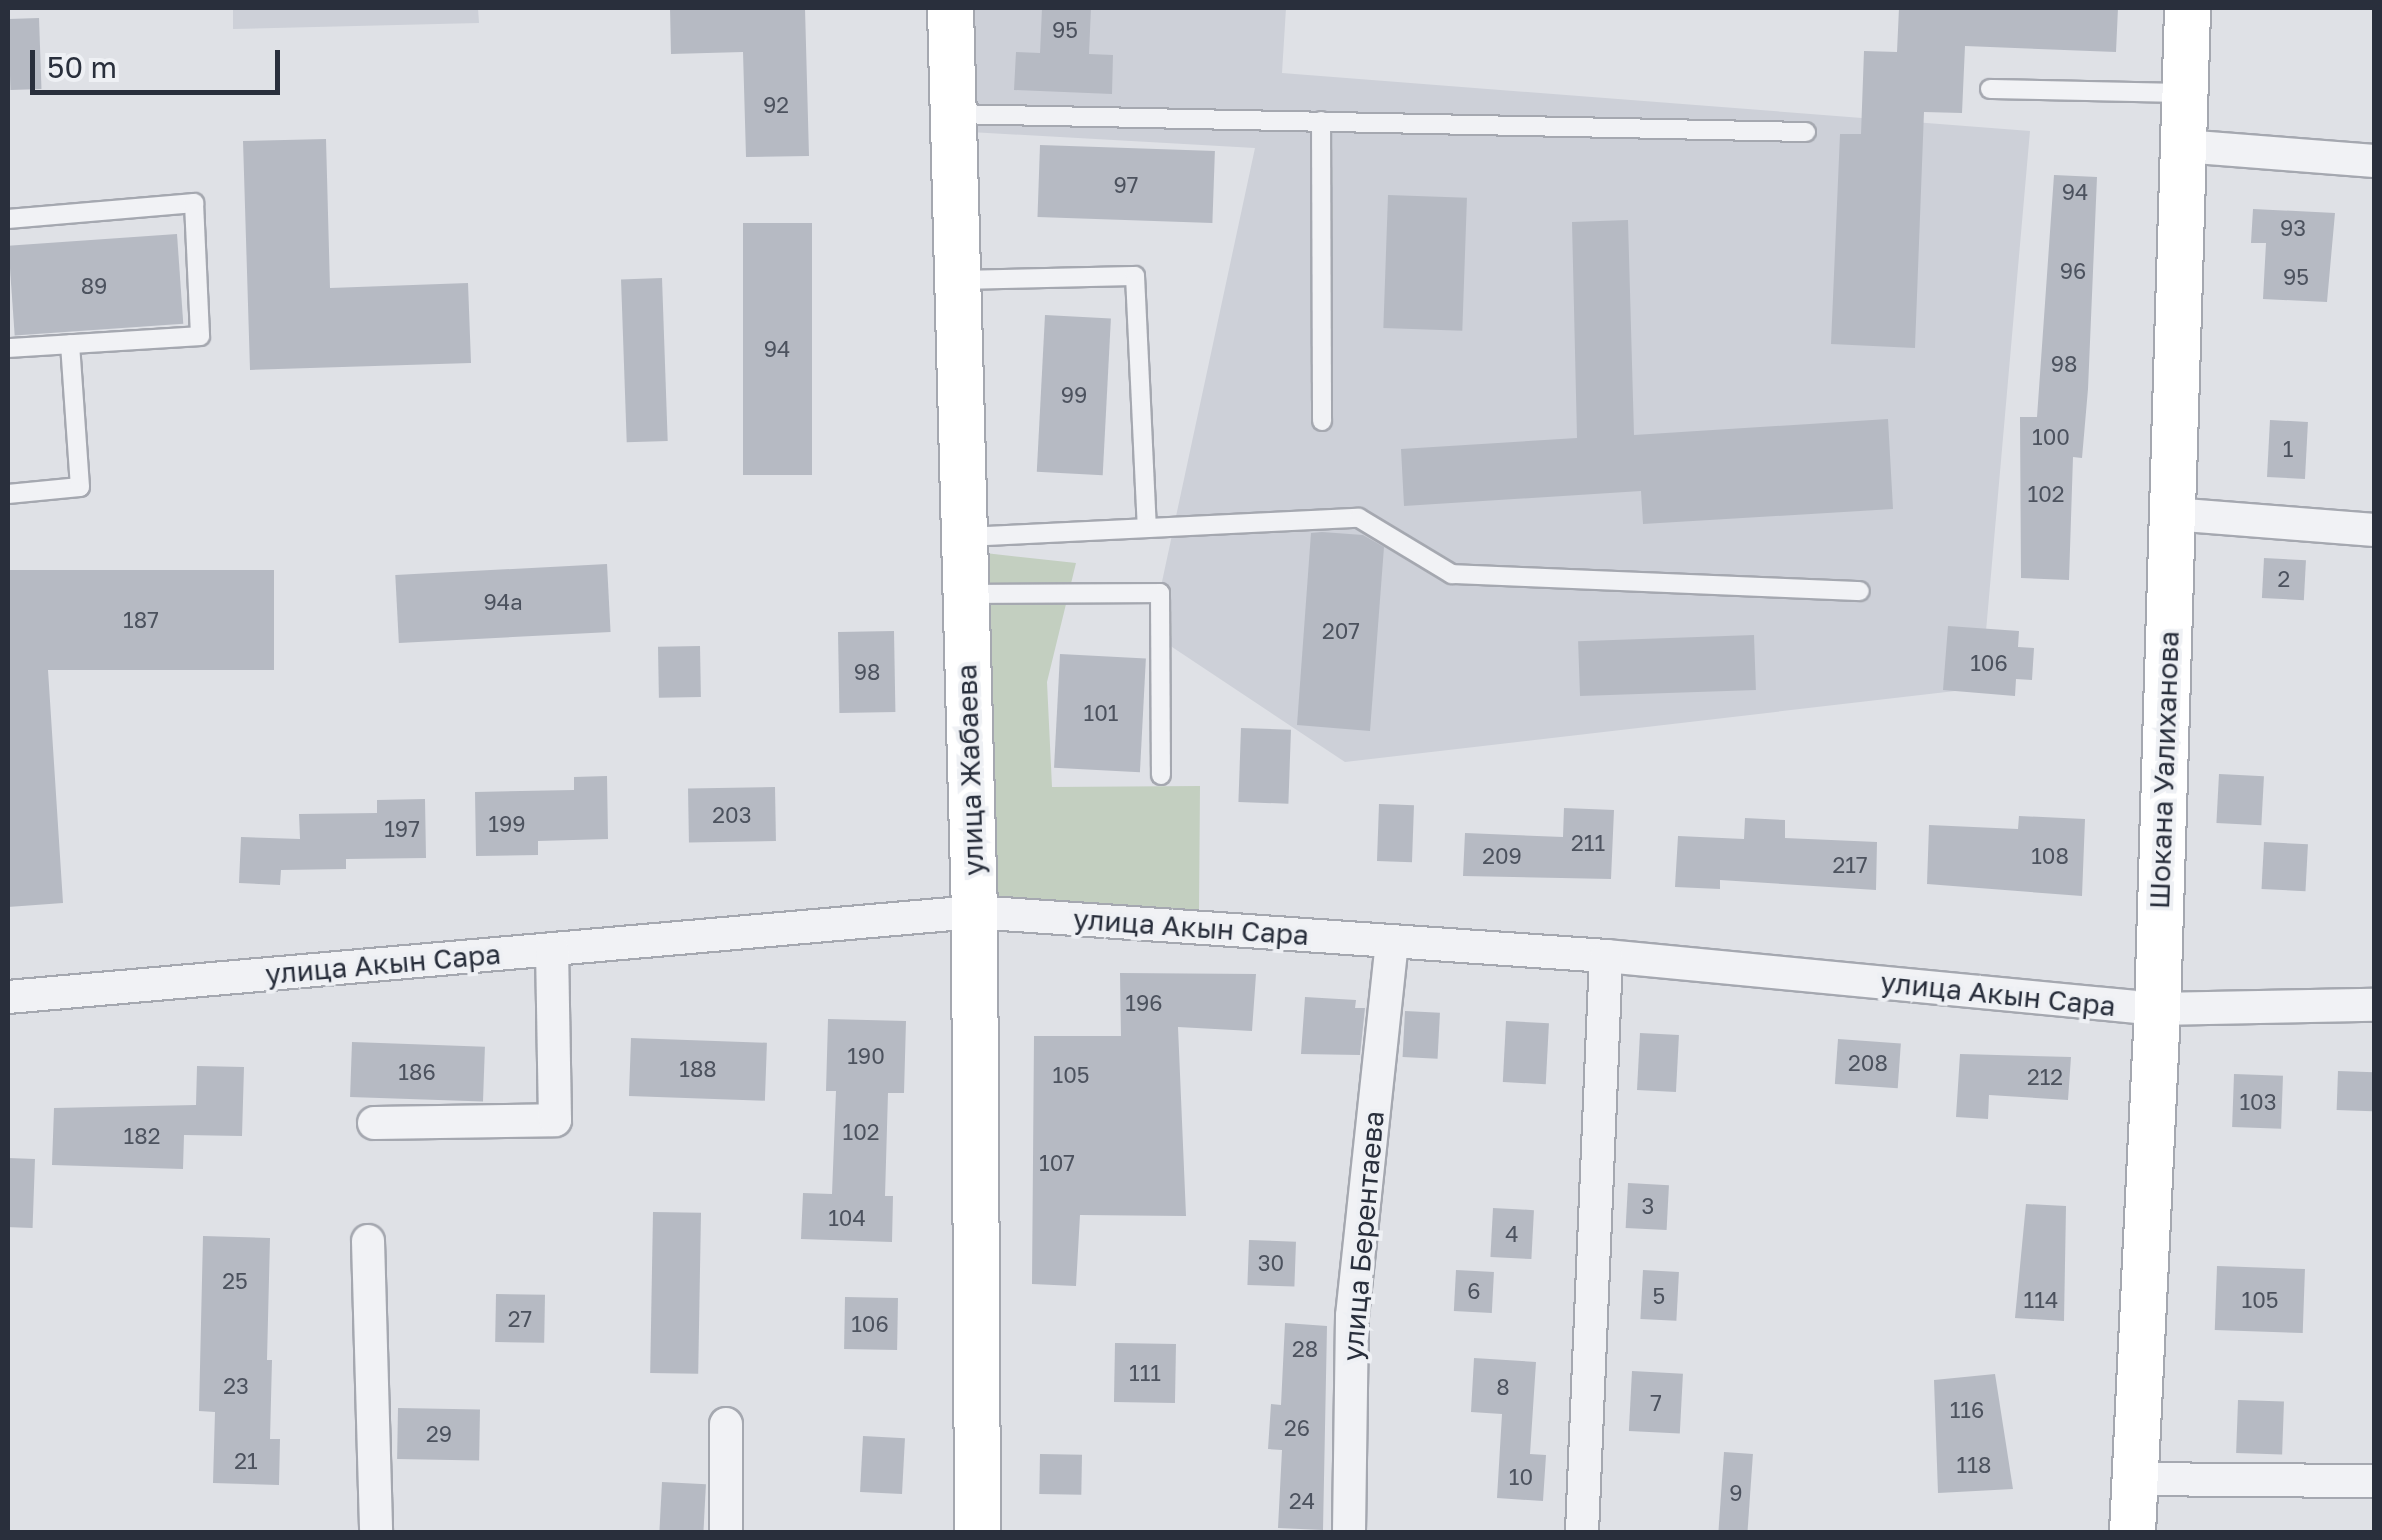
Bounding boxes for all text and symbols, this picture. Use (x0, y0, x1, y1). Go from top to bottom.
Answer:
house number: 95 (1052, 17, 1078, 43)
scale bar (35, 30, 285, 92)
text: 50 m (47, 49, 117, 85)
house number: 92 (763, 92, 789, 118)
house number: 97 (1114, 172, 1138, 198)
house number: 94 (2062, 179, 2088, 205)
house number: 93 (2280, 215, 2306, 241)
house number: 96 (2060, 258, 2086, 284)
house number: 95 (2283, 264, 2309, 290)
house number: 89 (81, 273, 107, 299)
house number: 94 (764, 336, 790, 362)
house number: 98 (2051, 351, 2077, 377)
house number: 99 (1061, 382, 1087, 408)
house number: 100 (2032, 424, 2070, 450)
house number: 1 (2283, 436, 2293, 462)
house number: 102 (2027, 481, 2065, 507)
house number: 2 (2278, 566, 2290, 592)
house number: 94а (483, 589, 523, 615)
house number: 187 (123, 607, 159, 633)
house number: 207 (1322, 618, 1360, 644)
street label: Шокана Уалиханова (2142, 630, 2186, 910)
house number: 106 (1970, 650, 2008, 676)
house number: 98 (854, 659, 880, 685)
street label: улица Жабаева (950, 664, 990, 876)
house number: 101 (1084, 700, 1118, 726)
house number: 203 (712, 802, 752, 828)
house number: 199 (488, 811, 526, 837)
house number: 197 (384, 816, 420, 842)
house number: 211 (1571, 830, 1605, 856)
house number: 209 (1482, 843, 1522, 869)
house number: 108 (2031, 843, 2069, 869)
house number: 217 (1832, 852, 1868, 878)
street label: улица Акын Сара (1072, 902, 1310, 952)
street label: улица Акын Сара (264, 937, 502, 991)
street label: улица Акын Сара (1879, 965, 2117, 1023)
house number: 196 (1125, 990, 1163, 1016)
house number: 190 (847, 1043, 885, 1069)
house number: 208 (1848, 1050, 1888, 1076)
house number: 188 (679, 1056, 717, 1082)
house number: 186 (398, 1059, 436, 1085)
house number: 105 (1052, 1062, 1090, 1088)
house number: 212 (2027, 1064, 2063, 1090)
house number: 103 (2239, 1089, 2277, 1115)
street label: улица Берентаева (1335, 1109, 1391, 1363)
house number: 102 (842, 1119, 880, 1145)
house number: 182 (124, 1123, 160, 1149)
house number: 107 (1039, 1150, 1075, 1176)
house number: 3 (1642, 1193, 1654, 1219)
house number: 104 (828, 1205, 866, 1231)
house number: 4 (1505, 1221, 1519, 1247)
house number: 30 (1258, 1250, 1284, 1276)
house number: 25 (222, 1268, 248, 1294)
house number: 6 (1467, 1278, 1481, 1304)
house number: 5 (1653, 1283, 1665, 1309)
house number: 114 (2024, 1287, 2058, 1313)
house number: 105 (2241, 1287, 2279, 1313)
house number: 27 (508, 1306, 532, 1332)
house number: 106 (851, 1311, 889, 1337)
house number: 28 (1292, 1336, 1318, 1362)
house number: 111 (1129, 1360, 1161, 1386)
house number: 23 (223, 1373, 249, 1399)
house number: 8 (1496, 1374, 1510, 1400)
house number: 7 (1650, 1390, 1662, 1416)
house number: 116 (1950, 1397, 1984, 1423)
house number: 26 (1284, 1415, 1310, 1441)
house number: 29 (426, 1421, 452, 1447)
house number: 21 (234, 1448, 258, 1474)
house number: 118 (1957, 1452, 1991, 1478)
house number: 10 (1509, 1464, 1533, 1490)
house number: 9 (1729, 1480, 1743, 1506)
house number: 24 (1289, 1488, 1315, 1514)

